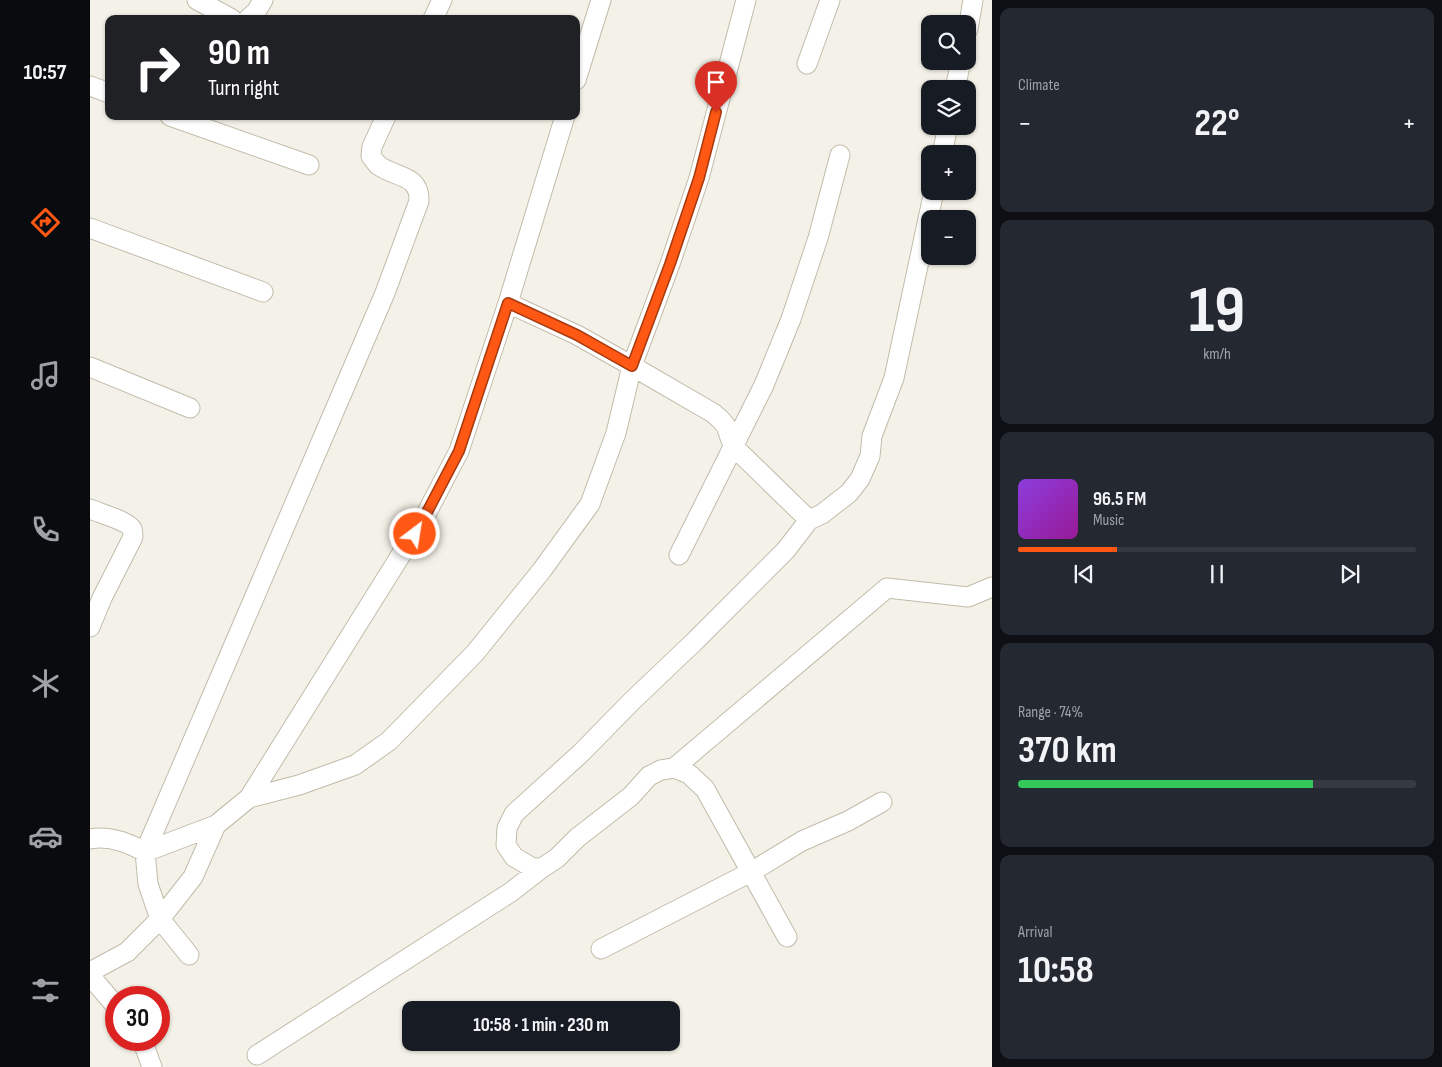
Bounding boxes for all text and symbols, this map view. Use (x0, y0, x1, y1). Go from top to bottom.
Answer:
map controls (921, 15, 976, 265)
button: search (921, 15, 976, 70)
text: 90 m (208, 32, 270, 75)
icon: right (125, 35, 190, 100)
text: 10:57 (24, 59, 66, 86)
pin (695, 61, 737, 112)
icon: arrive (702, 68, 730, 96)
text: Turn right (208, 75, 279, 102)
text: Climate (1018, 76, 1060, 95)
button: layers (921, 80, 976, 135)
text: 22° (1194, 101, 1240, 146)
text: − (1018, 107, 1032, 140)
text: + (1402, 107, 1416, 140)
button: + (921, 145, 976, 200)
icon: directions (28, 205, 63, 240)
button: − (921, 210, 976, 265)
text: 19 (1189, 273, 1245, 351)
text: km/h (1203, 345, 1231, 364)
icon: music (28, 358, 63, 393)
text: 96.5 FM (1093, 488, 1146, 511)
position arrow (388, 507, 440, 559)
text: Music (1093, 511, 1124, 530)
icon: phone (28, 512, 63, 547)
icon: previous (1070, 560, 1098, 588)
icon: pause (1203, 560, 1231, 588)
icon: next (1336, 560, 1364, 588)
icon: climate (28, 666, 63, 701)
text: Range · 74% (1018, 703, 1083, 722)
text: 370 km (1018, 728, 1117, 773)
icon: car (28, 819, 63, 854)
text: Arrival (1018, 923, 1052, 942)
text: 10:58 (1018, 948, 1094, 993)
icon: filters (28, 973, 63, 1008)
speed limit sign: 30 (105, 986, 170, 1051)
text: 10:58 · 1 min · 230 m (473, 1014, 609, 1037)

